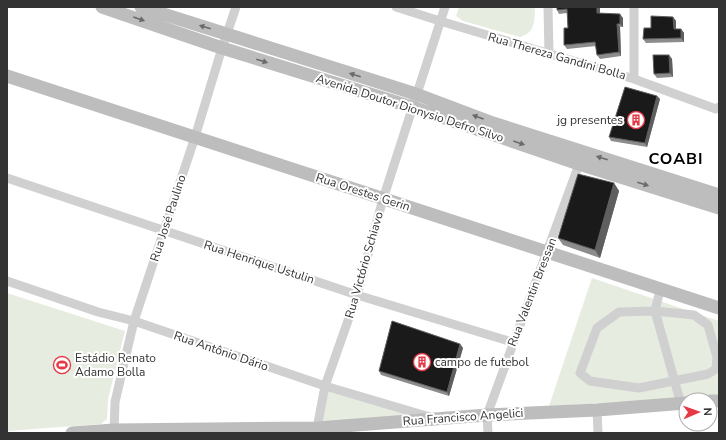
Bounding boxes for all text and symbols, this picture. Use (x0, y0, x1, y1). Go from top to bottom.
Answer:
one-way arrow (134, 16, 146, 22)
one-way arrow (199, 24, 211, 30)
street label: Rua Thereza Gandini Bolla (486, 29, 628, 83)
one-way arrow (257, 58, 269, 64)
street label: Avenida Doutor Dionysio Defro Silvo (314, 70, 506, 146)
one-way arrow (349, 72, 361, 78)
building icon: jg presentes (626, 110, 646, 130)
place label: jg presentes (556, 112, 623, 128)
one-way arrow (472, 114, 484, 120)
one-way arrow (514, 141, 526, 147)
district label: COABI (648, 148, 704, 170)
one-way arrow (595, 155, 607, 161)
street label: Rua Orestes Gerin (314, 169, 412, 215)
street label: Rua José Paulino (146, 172, 190, 263)
one-way arrow (637, 181, 649, 187)
street label: Rua Victório Schiavo (341, 210, 387, 320)
street label: Rua Valentin Bressan (504, 235, 560, 349)
street label: Rua Henrique Ustulin (202, 237, 316, 287)
street label: Rua Antônio Dário (172, 327, 271, 375)
place label: Estádio Renato Adamo Bolla (75, 350, 156, 380)
building icon: campo de futebol (412, 352, 432, 372)
place label: campo de futebol (435, 354, 529, 370)
sports icon: Estádio Renato Adamo Bolla (52, 355, 72, 375)
north arrow (678, 392, 718, 432)
street label: Rua Francisco Angelici (402, 405, 524, 429)
text: N (700, 407, 715, 416)

